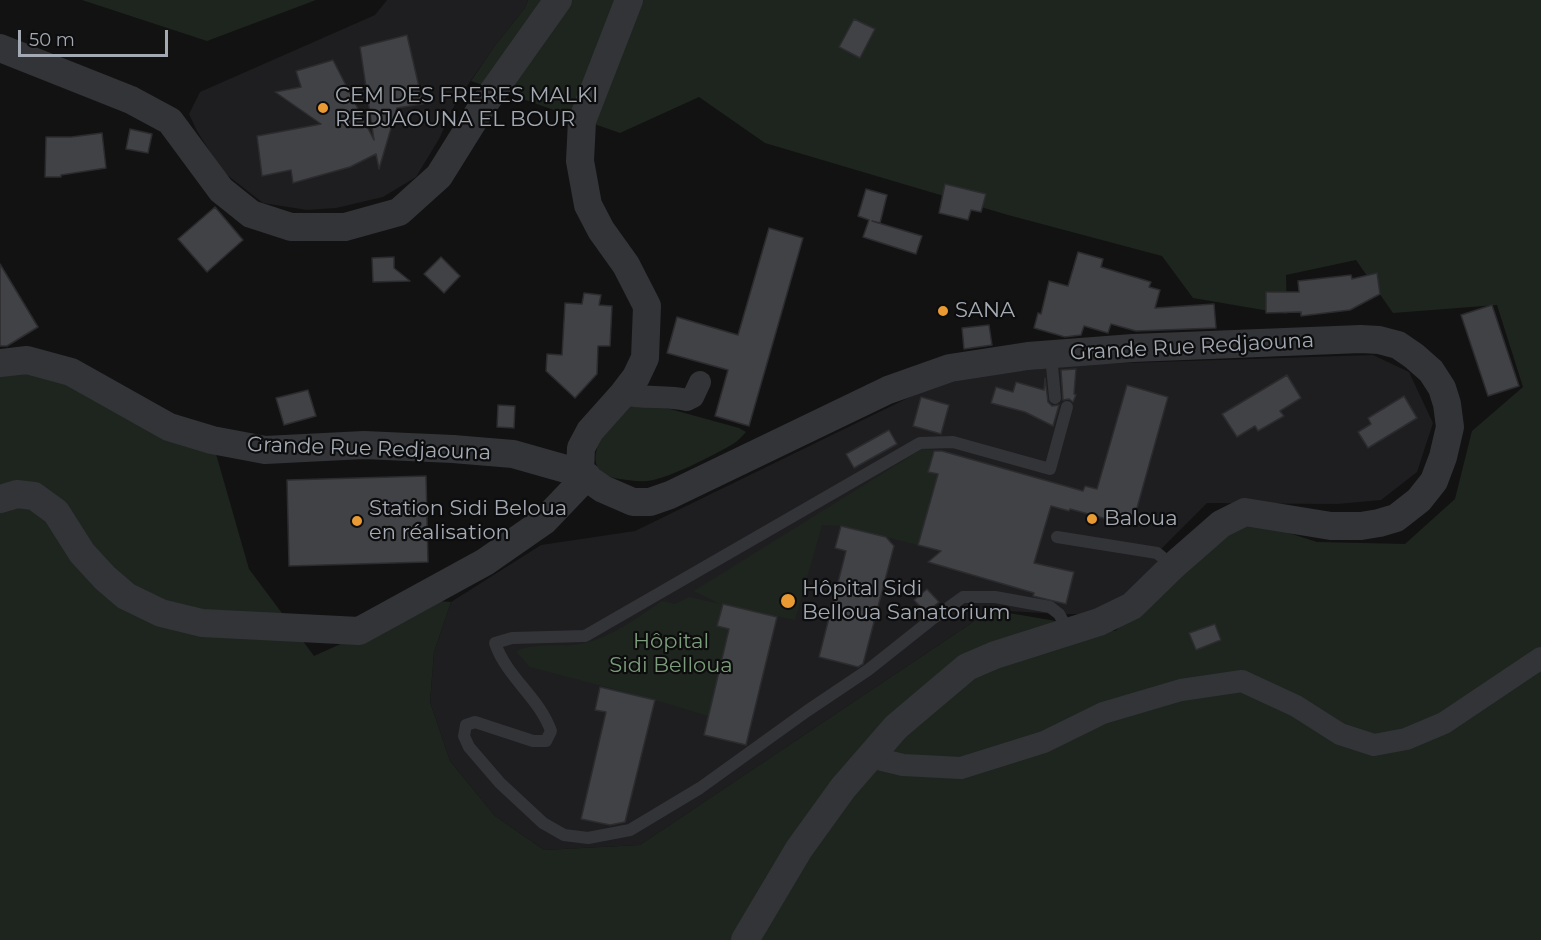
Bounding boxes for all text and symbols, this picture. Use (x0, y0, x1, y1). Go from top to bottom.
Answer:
scale bar (21, 18, 171, 56)
text: 50 m (29, 29, 75, 51)
place label: CEM DES FRERES MALKI REDJAOUNA EL BOUR (335, 83, 598, 133)
marker: CEM DES FRERES MALKI REDJAOUNA EL BOUR (316, 101, 330, 115)
place label: SANA (955, 298, 1015, 324)
marker: SANA (936, 304, 950, 318)
street label: Grande Rue Redjaouna (1069, 328, 1315, 366)
street label: Grande Rue Redjaouna (246, 432, 492, 466)
place label: Station Sidi Beloua en réalisation (369, 496, 567, 546)
place label: Baloua (1104, 506, 1178, 532)
marker: Baloua (1085, 512, 1099, 526)
marker: Station Sidi Beloua en réalisation (350, 514, 364, 528)
place label: Hôpital Sidi Belloua Sanatorium (802, 576, 1010, 626)
marker: Hôpital Sidi Belloua Sanatorium (779, 592, 797, 610)
park label: Hôpital Sidi Belloua (609, 629, 733, 679)

